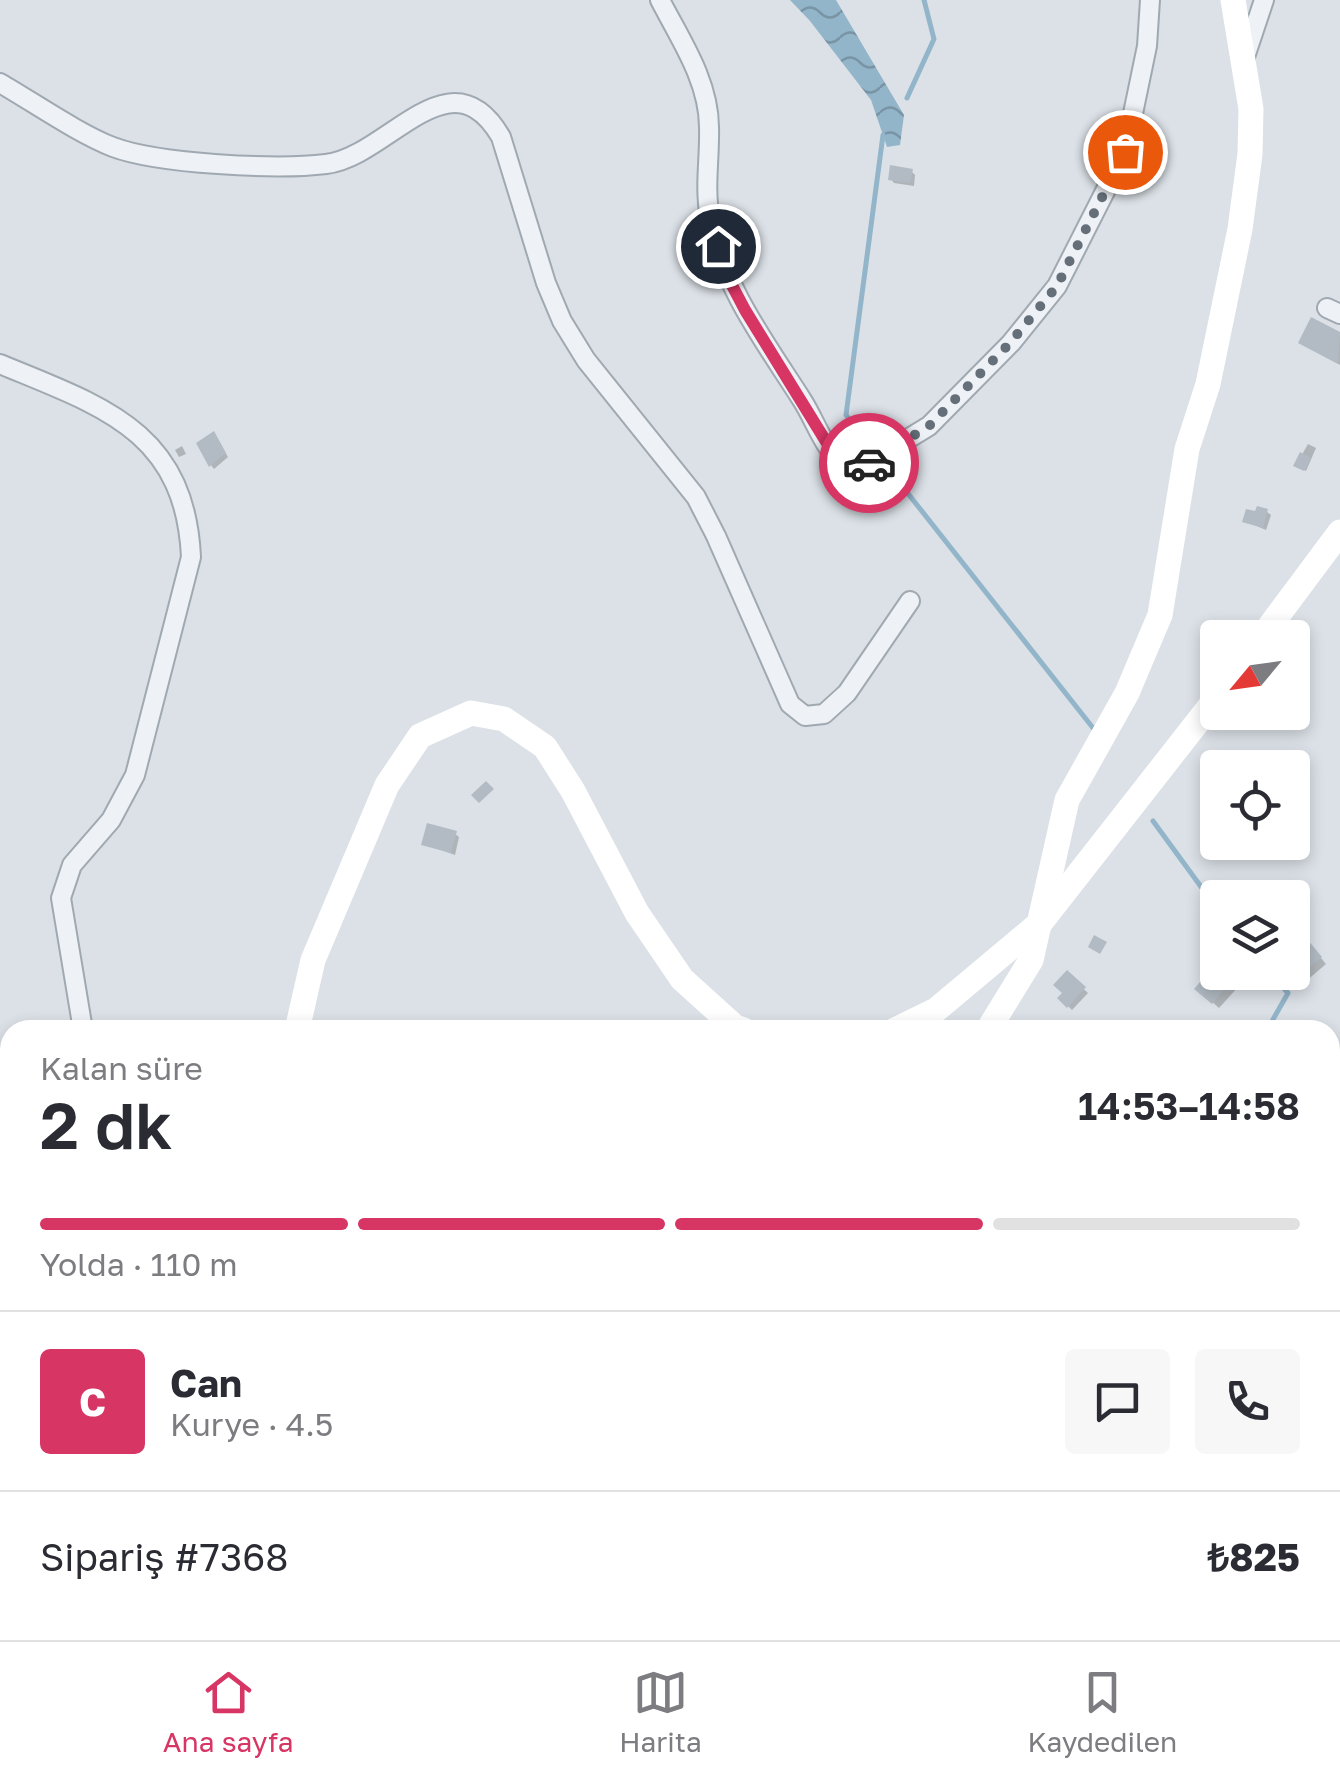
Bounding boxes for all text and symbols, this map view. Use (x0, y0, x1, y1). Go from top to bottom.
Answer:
pin (1083, 110, 1168, 195)
icon: bag (1098, 125, 1153, 180)
pin (676, 204, 761, 289)
icon: home (691, 219, 746, 274)
courier (819, 413, 919, 513)
icon: car (842, 436, 897, 491)
north arrow (1200, 620, 1310, 730)
map controls (1200, 620, 1310, 990)
button: locate (1200, 750, 1310, 860)
button: layers (1200, 880, 1310, 990)
text: Kalan süre (40, 1049, 203, 1087)
text: 14:53–14:58 (1078, 1083, 1300, 1128)
text: 2 dk (40, 1085, 173, 1163)
text: Yolda · 110 m (40, 1245, 238, 1283)
button: chat (1065, 1349, 1170, 1454)
button: phone (1195, 1349, 1300, 1454)
text: Can (170, 1360, 242, 1405)
text: C (79, 1379, 106, 1424)
text: Kurye · 4.5 (170, 1405, 333, 1443)
text: Sipariş #7368 (40, 1534, 288, 1579)
text: ₺825 (1208, 1534, 1300, 1579)
tab: Ana sayfa (163, 1665, 293, 1758)
tab: Harita (619, 1665, 702, 1758)
tab: Kaydedilen (1027, 1665, 1177, 1758)

